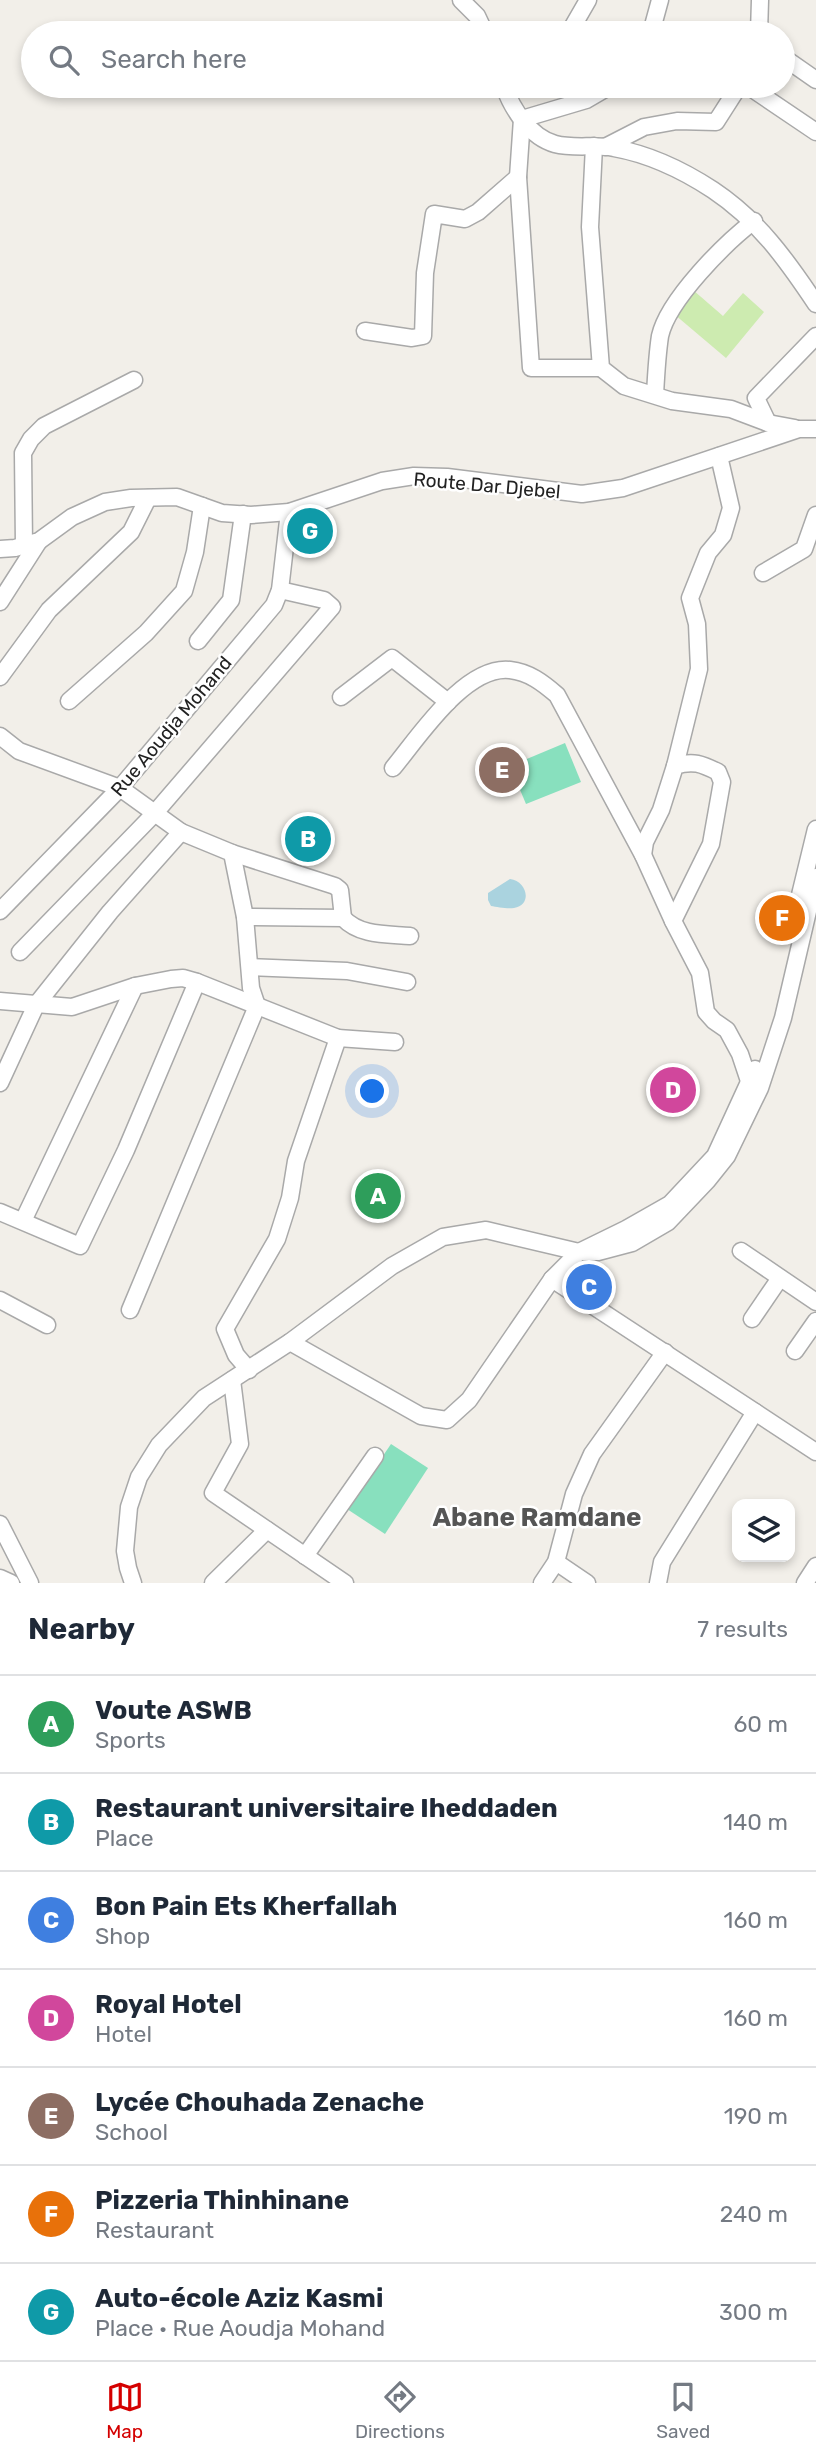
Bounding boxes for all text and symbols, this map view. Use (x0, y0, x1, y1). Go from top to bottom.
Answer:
search box (21, 21, 795, 98)
icon: search (45, 41, 83, 79)
text: Search here (101, 44, 247, 75)
street label: Route Dar Djebel (412, 468, 561, 503)
pin: G (287, 505, 333, 557)
street label: Rue Aoudja Mohand (106, 652, 237, 801)
pin: E (479, 744, 525, 796)
pin: B (285, 813, 331, 865)
pin: F (759, 892, 805, 944)
pin: D (650, 1064, 696, 1116)
your location (355, 1074, 389, 1108)
pin: A (355, 1170, 401, 1222)
pin: C (566, 1261, 612, 1313)
map controls (732, 1499, 795, 1562)
button: layers (732, 1499, 795, 1562)
district label: Abane Ramdane (432, 1502, 642, 1533)
text: Nearby (28, 1611, 135, 1647)
text: 7 results (697, 1615, 788, 1643)
text: Voute ASWB (95, 1695, 252, 1726)
text: A (43, 1710, 59, 1738)
text: 60 m (733, 1710, 788, 1738)
text: Sports (95, 1726, 166, 1754)
text: Restaurant universitaire Iheddaden (95, 1793, 558, 1824)
text: B (43, 1808, 59, 1836)
text: 140 m (723, 1808, 788, 1836)
text: Place (95, 1824, 154, 1852)
text: Bon Pain Ets Kherfallah (95, 1891, 397, 1922)
text: C (43, 1906, 59, 1934)
text: 160 m (724, 1906, 788, 1934)
text: Shop (95, 1922, 150, 1950)
text: Royal Hotel (95, 1989, 242, 2020)
text: D (43, 2004, 59, 2032)
text: 160 m (724, 2004, 788, 2032)
text: Hotel (95, 2020, 152, 2048)
text: Lycée Chouhada Zenache (95, 2087, 424, 2118)
text: E (44, 2102, 58, 2130)
text: 190 m (724, 2102, 788, 2130)
text: School (95, 2118, 168, 2146)
text: Pizzeria Thinhinane (95, 2185, 349, 2216)
text: F (44, 2200, 58, 2228)
text: 240 m (720, 2200, 788, 2228)
text: Restaurant (95, 2216, 214, 2244)
text: Auto-école Aziz Kasmi (95, 2283, 383, 2314)
text: G (43, 2298, 59, 2326)
text: 300 m (719, 2298, 788, 2326)
text: Place · Rue Aoudja Mohand (95, 2314, 385, 2342)
tab: Map (106, 2378, 144, 2443)
tab: Directions (355, 2378, 445, 2443)
tab: Saved (656, 2378, 710, 2443)

